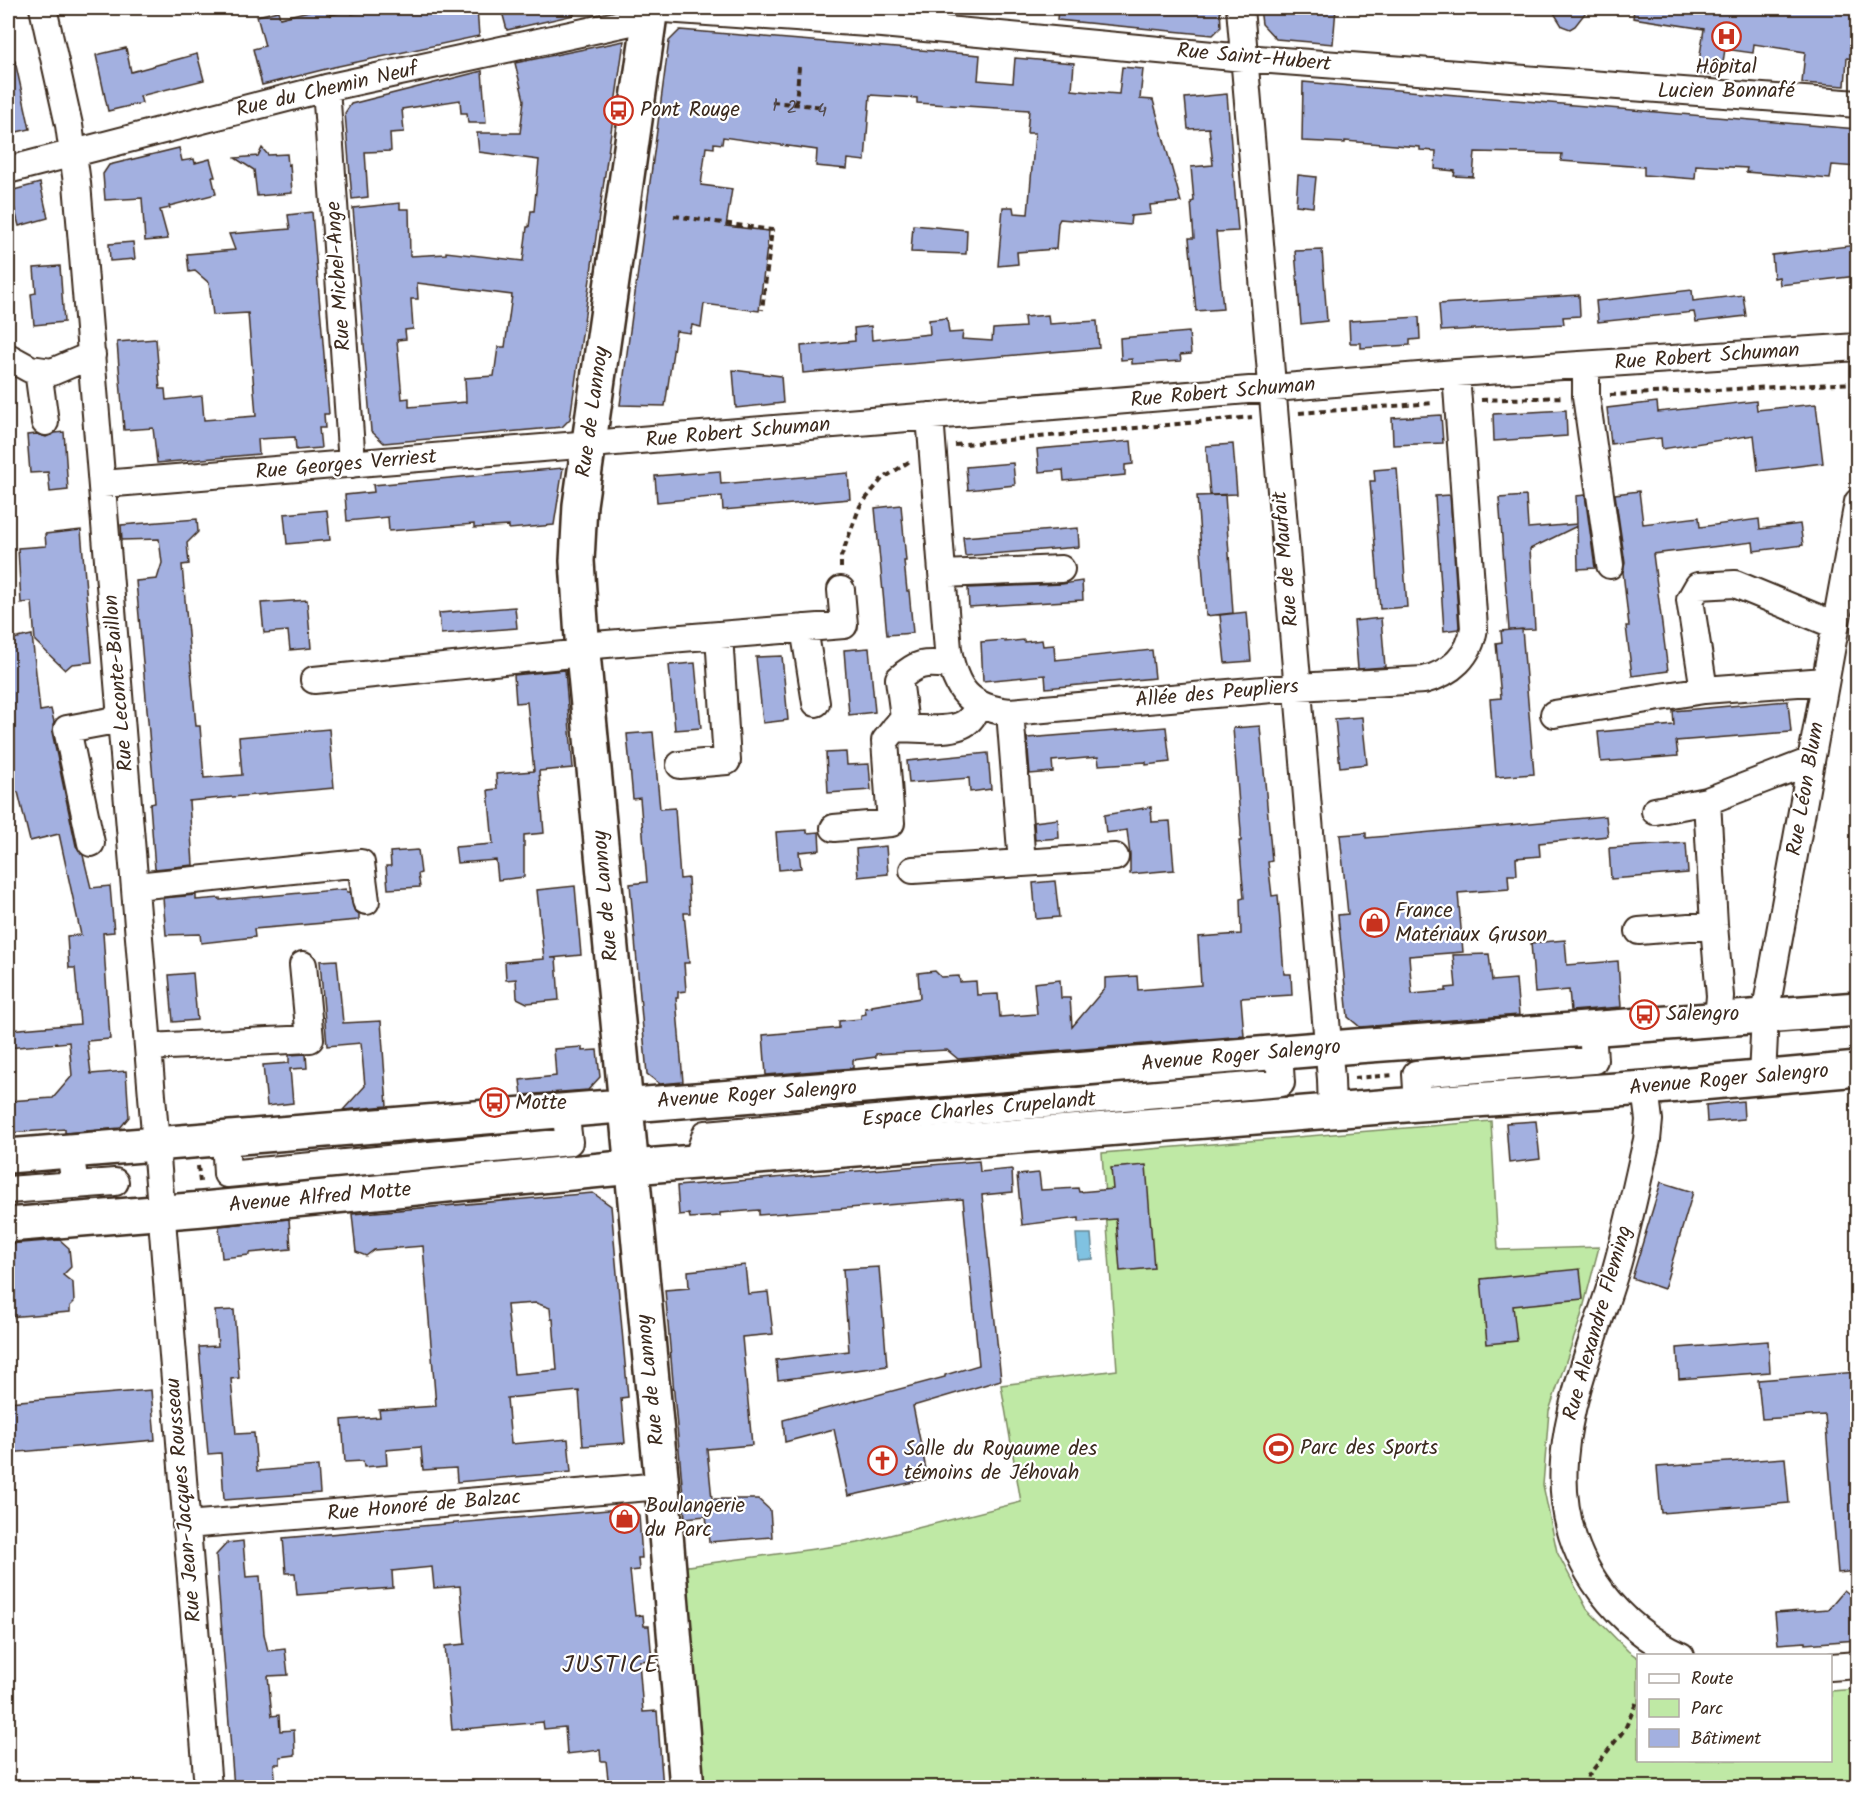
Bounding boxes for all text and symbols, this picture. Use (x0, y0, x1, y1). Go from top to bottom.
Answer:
hospital icon: Hôpital Lucien Bonnafé (1710, 20, 1742, 52)
street label: Rue Saint-Hubert (1175, 35, 1333, 81)
place label: Hôpital Lucien Bonnafé (1657, 51, 1795, 108)
street label: Rue du Chemin Neuf (233, 53, 423, 127)
house number: 1 (772, 92, 778, 121)
bus stop icon: Pont Rouge (603, 94, 635, 126)
place label: Pont Rouge (640, 94, 741, 127)
house number: 2 (787, 94, 797, 123)
house number: 4 (817, 97, 827, 126)
street label: Rue Michel-Ange (317, 199, 361, 352)
street label: Rue Robert Schuman (1613, 334, 1801, 380)
street label: Rue de Lannoy (567, 344, 619, 479)
street label: Rue Robert Schuman (1129, 368, 1317, 418)
street label: Rue Robert Schuman (644, 408, 832, 458)
street label: Rue Georges Verriest (254, 441, 439, 489)
street label: Rue de Maufait (1264, 489, 1308, 628)
street label: Rue Leconte-Baillon (95, 593, 143, 773)
street label: Allée des Peupliers (1134, 670, 1300, 718)
street label: Rue Léon Blum (1778, 719, 1834, 859)
street label: Rue de Lannoy (584, 829, 628, 963)
place label: France Matériaux Gruson (1395, 895, 1548, 952)
shop icon: France Matériaux Gruson (1358, 907, 1390, 939)
bus stop icon: Salengro (1629, 998, 1661, 1030)
place label: Salengro (1666, 998, 1739, 1031)
street label: Avenue Roger Salengro (1140, 1031, 1342, 1081)
street label: Avenue Roger Salengro (1628, 1055, 1830, 1105)
street label: Avenue Roger Salengro (656, 1072, 858, 1118)
street label: Espace Charles Crupelandt (861, 1083, 1098, 1137)
bus stop icon: Motte (478, 1087, 510, 1119)
place label: Motte (515, 1087, 567, 1120)
street label: Avenue Alfred Motte (227, 1174, 413, 1222)
street label: Rue Alexandre Fleming (1554, 1222, 1642, 1424)
street label: Rue de Lannoy (628, 1313, 674, 1447)
street label: Rue Jean-Jacques Rousseau (157, 1376, 211, 1624)
sports icon: Parc des Sports (1263, 1432, 1295, 1464)
place label: Parc des Sports (1300, 1432, 1438, 1465)
place label: Salle du Royaume des témoins de Jéhovah (904, 1433, 1097, 1490)
church icon: Salle du Royaume des témoins de Jéhovah (867, 1445, 899, 1477)
street label: Rue Honoré de Balzac (326, 1481, 522, 1531)
place label: Boulangerie du Parc (645, 1490, 746, 1547)
shop icon: Boulangerie du Parc (608, 1502, 640, 1534)
district label: JUSTICE (562, 1646, 660, 1685)
legend (1637, 1654, 1832, 1762)
text: Route (1691, 1665, 1733, 1694)
text: Parc (1691, 1695, 1723, 1724)
text: Bâtiment (1691, 1725, 1762, 1754)

